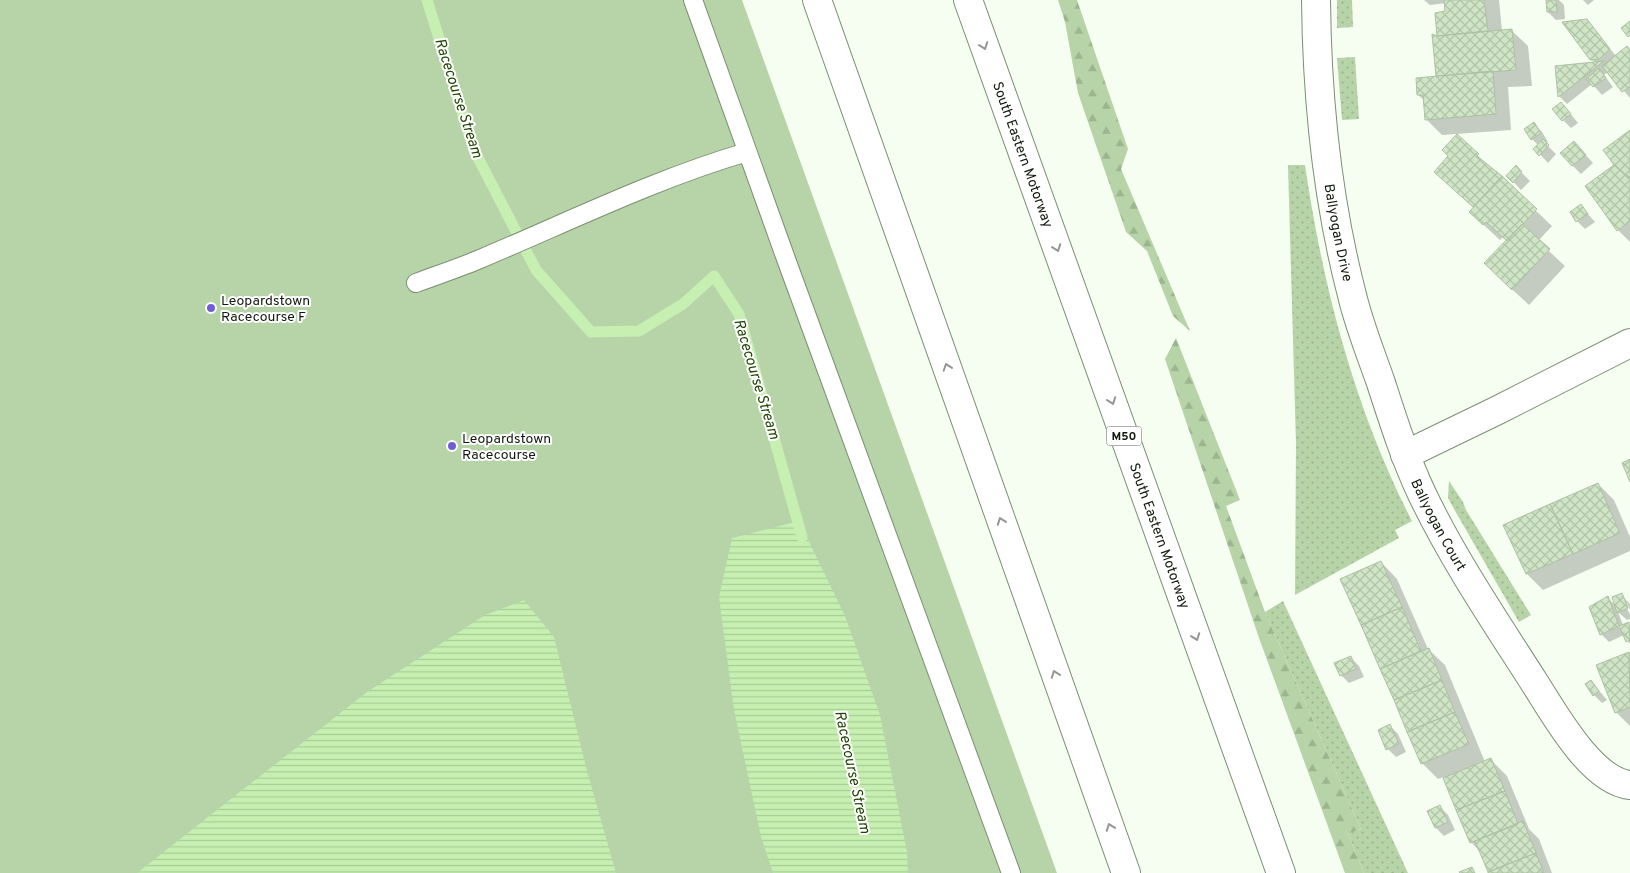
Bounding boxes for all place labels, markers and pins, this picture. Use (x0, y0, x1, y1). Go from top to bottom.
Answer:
place label: Leopardstown Racecourse F (221, 293, 310, 326)
marker: Leopardstown Racecourse F (205, 302, 217, 314)
place label: Leopardstown Racecourse (462, 431, 551, 464)
marker: Leopardstown Racecourse (446, 440, 458, 452)

